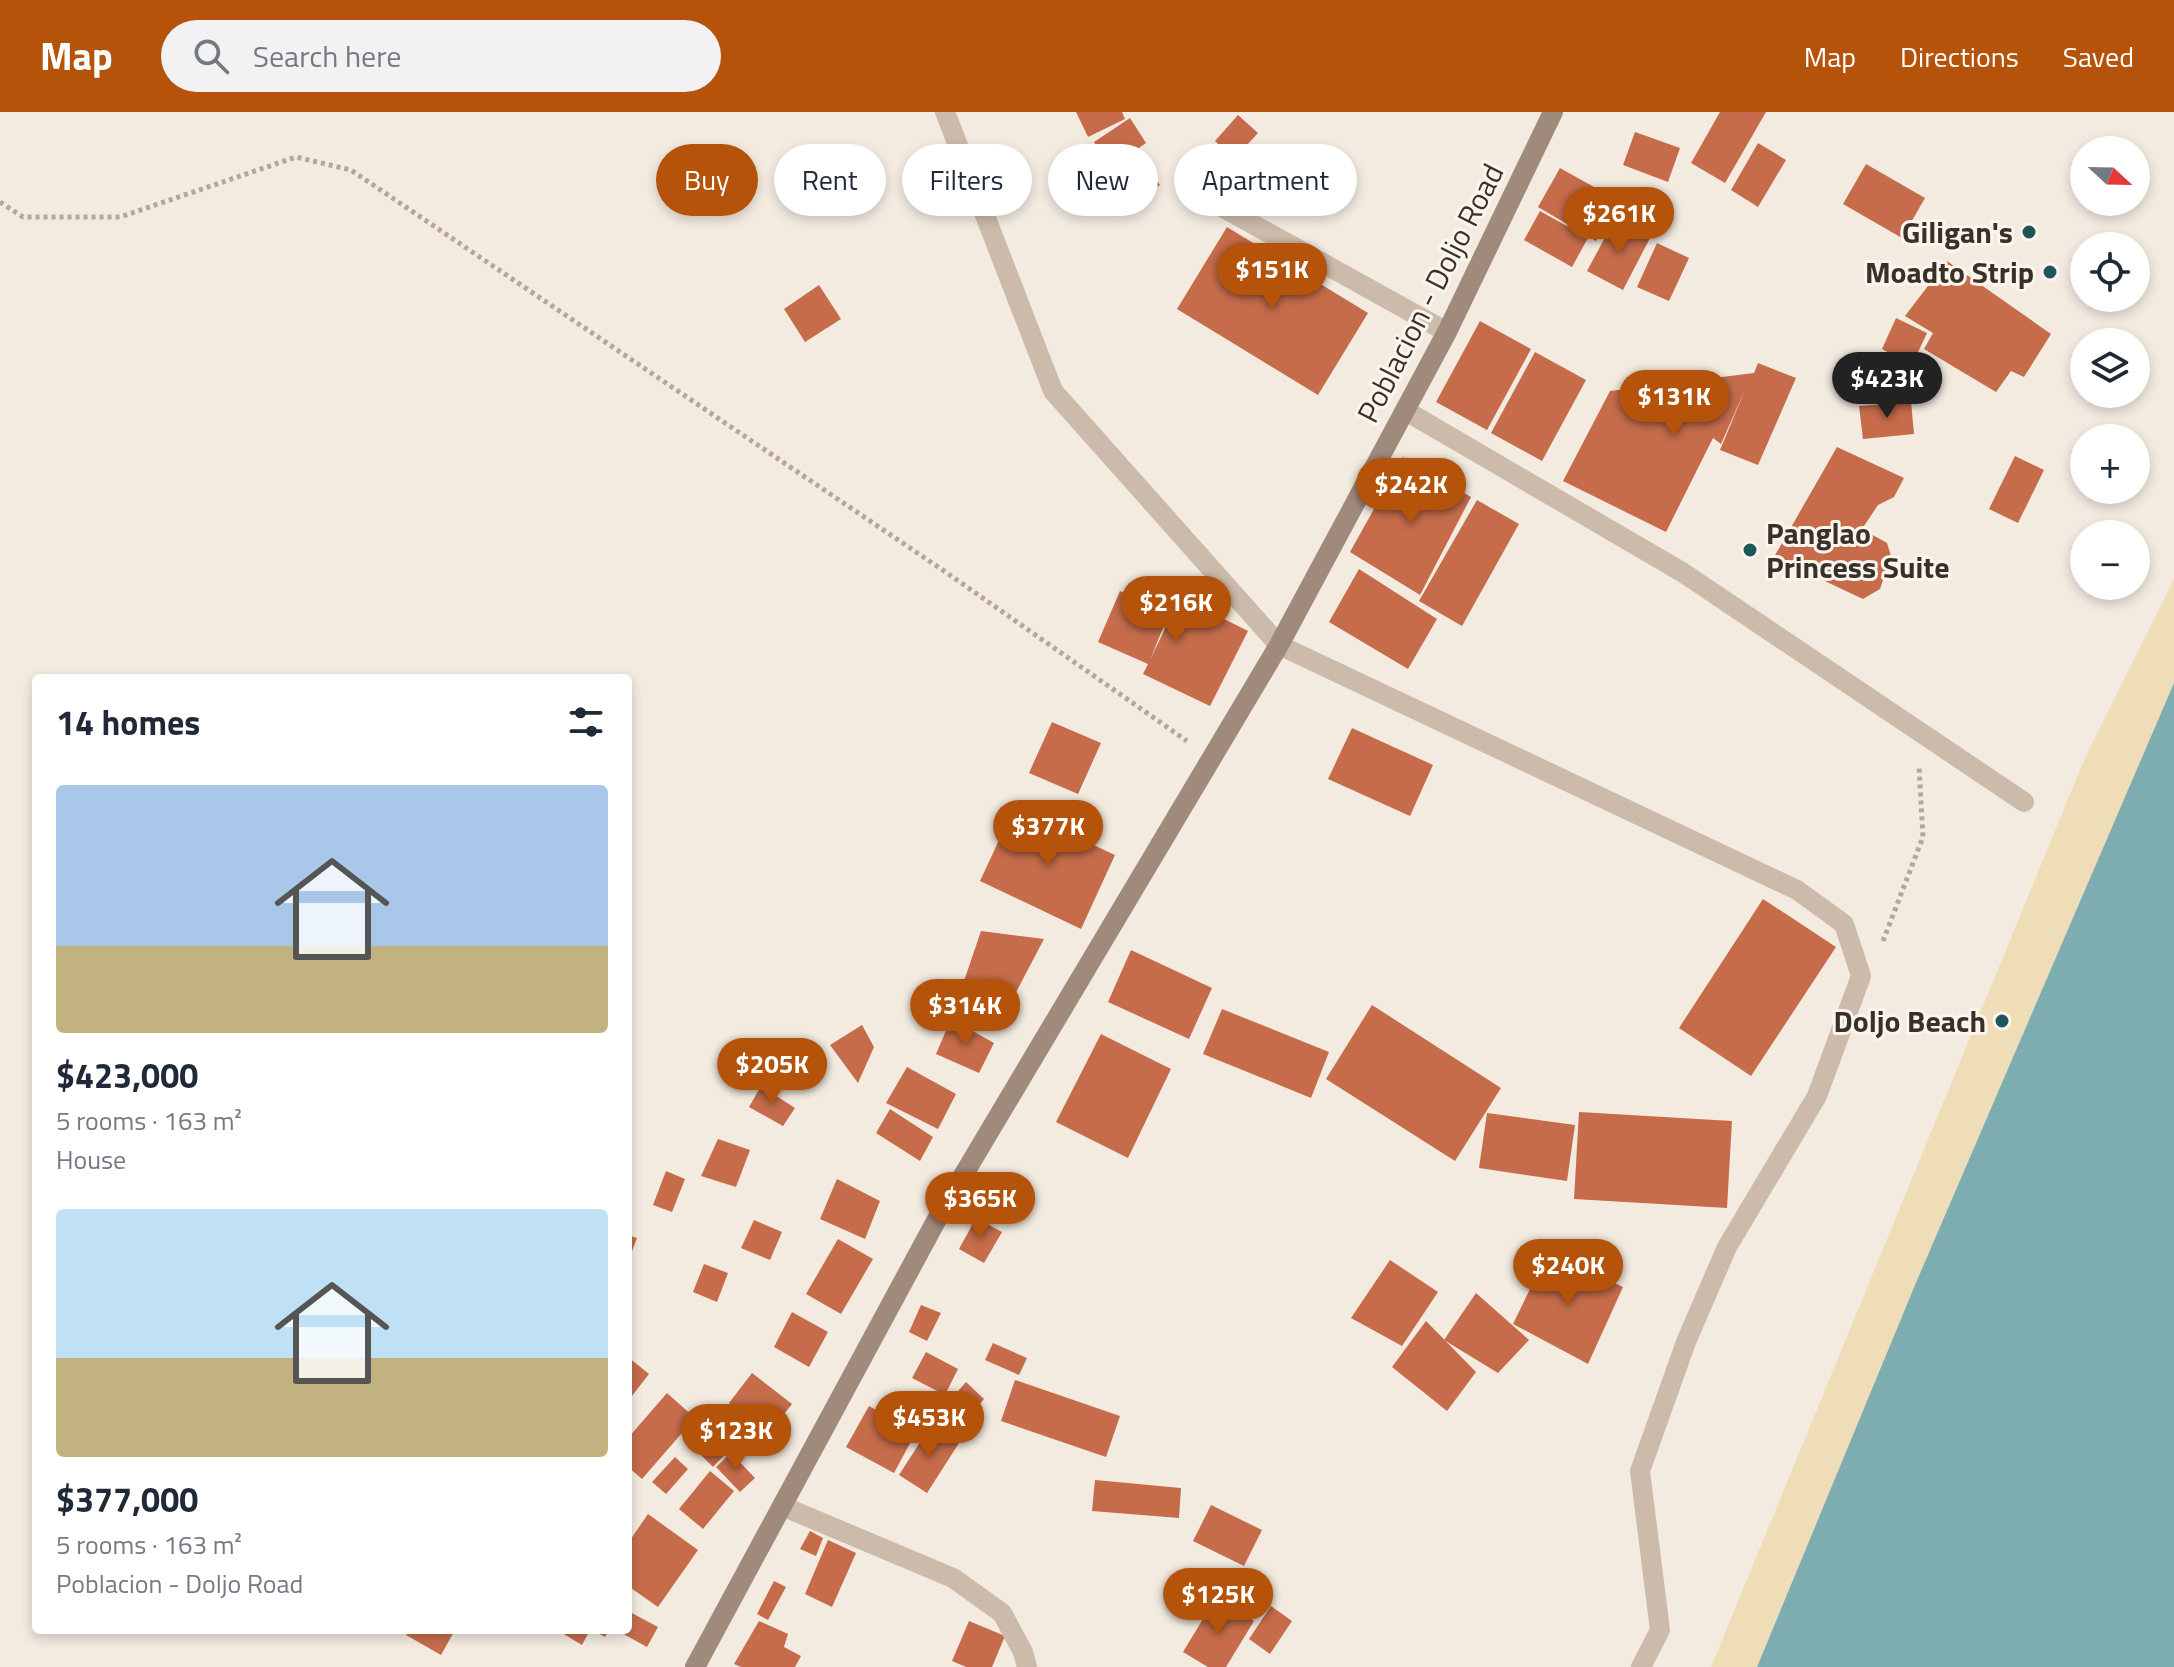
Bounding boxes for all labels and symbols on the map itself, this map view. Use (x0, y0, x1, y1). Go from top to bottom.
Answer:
north arrow (2070, 136, 2150, 216)
street label: Poblacion - Doljo Road (1345, 155, 1515, 431)
pin: $261K (1563, 187, 1675, 255)
place label: Giligan's (1902, 209, 2013, 255)
marker: Giligan's (2020, 223, 2038, 241)
pin: $151K (1216, 243, 1328, 311)
place label: Moadto Strip (1865, 249, 2034, 295)
marker: Moadto Strip (2041, 263, 2059, 281)
pin: $423K (1831, 352, 1943, 420)
pin: $131K (1618, 370, 1730, 438)
pin: $242K (1355, 458, 1467, 526)
place label: Panglao Princess Suite (1766, 510, 1950, 590)
marker: Panglao Princess Suite (1741, 541, 1759, 559)
pin: $216K (1120, 576, 1232, 644)
pin: $377K (992, 800, 1104, 868)
pin: $314K (909, 979, 1021, 1047)
place label: Doljo Beach (1834, 998, 1986, 1044)
marker: Doljo Beach (1993, 1012, 2011, 1030)
pin: $205K (716, 1038, 828, 1106)
pin: $365K (924, 1172, 1036, 1240)
pin: $240K (1512, 1239, 1624, 1307)
pin: $453K (873, 1391, 985, 1459)
pin: $123K (680, 1404, 792, 1472)
pin: $125K (1162, 1568, 1274, 1636)

